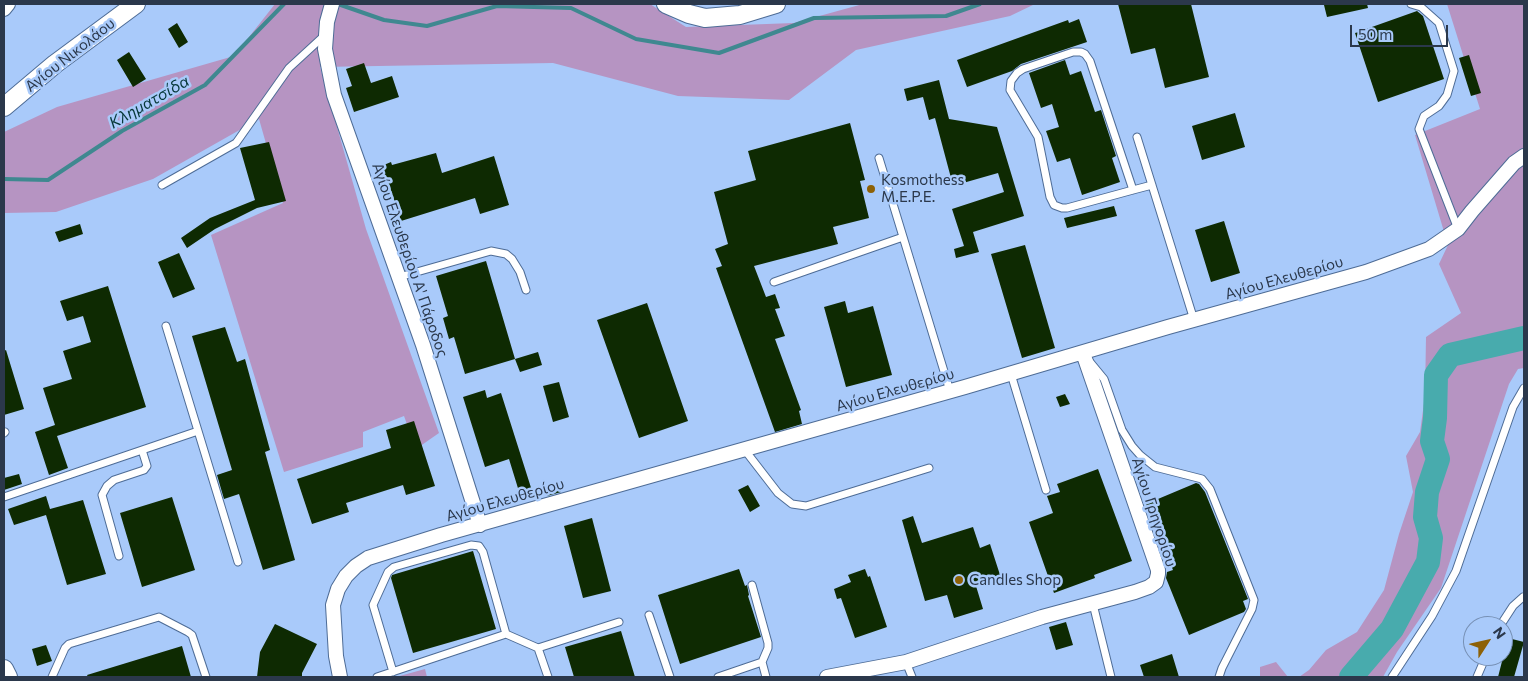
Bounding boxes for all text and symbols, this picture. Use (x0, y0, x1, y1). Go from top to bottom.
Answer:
street label: Αγίου Νικολάου (22, 14, 118, 96)
scale bar (1353, 15, 1450, 47)
text: 50 m (1358, 25, 1392, 43)
water label: Κληματσίδα (105, 71, 193, 133)
street label: Αγίου Ελευθερίου Α' Πάροδος (368, 160, 452, 360)
place label: Kosmothess M.E.P.E. (881, 171, 964, 206)
marker: Kosmothess M.E.P.E. (865, 183, 877, 195)
street label: Αγίου Ελευθερίου (1223, 253, 1345, 303)
street label: Αγίου Ελευθερίου (834, 365, 956, 415)
street label: Αγίου Γρηγορίου (1128, 455, 1180, 569)
street label: Αγίου Ελευθερίου (444, 475, 566, 525)
place label: Candles Shop (969, 571, 1061, 589)
marker: Candles Shop (953, 574, 965, 586)
north arrow (1463, 616, 1513, 666)
text: N (1490, 624, 1510, 642)

